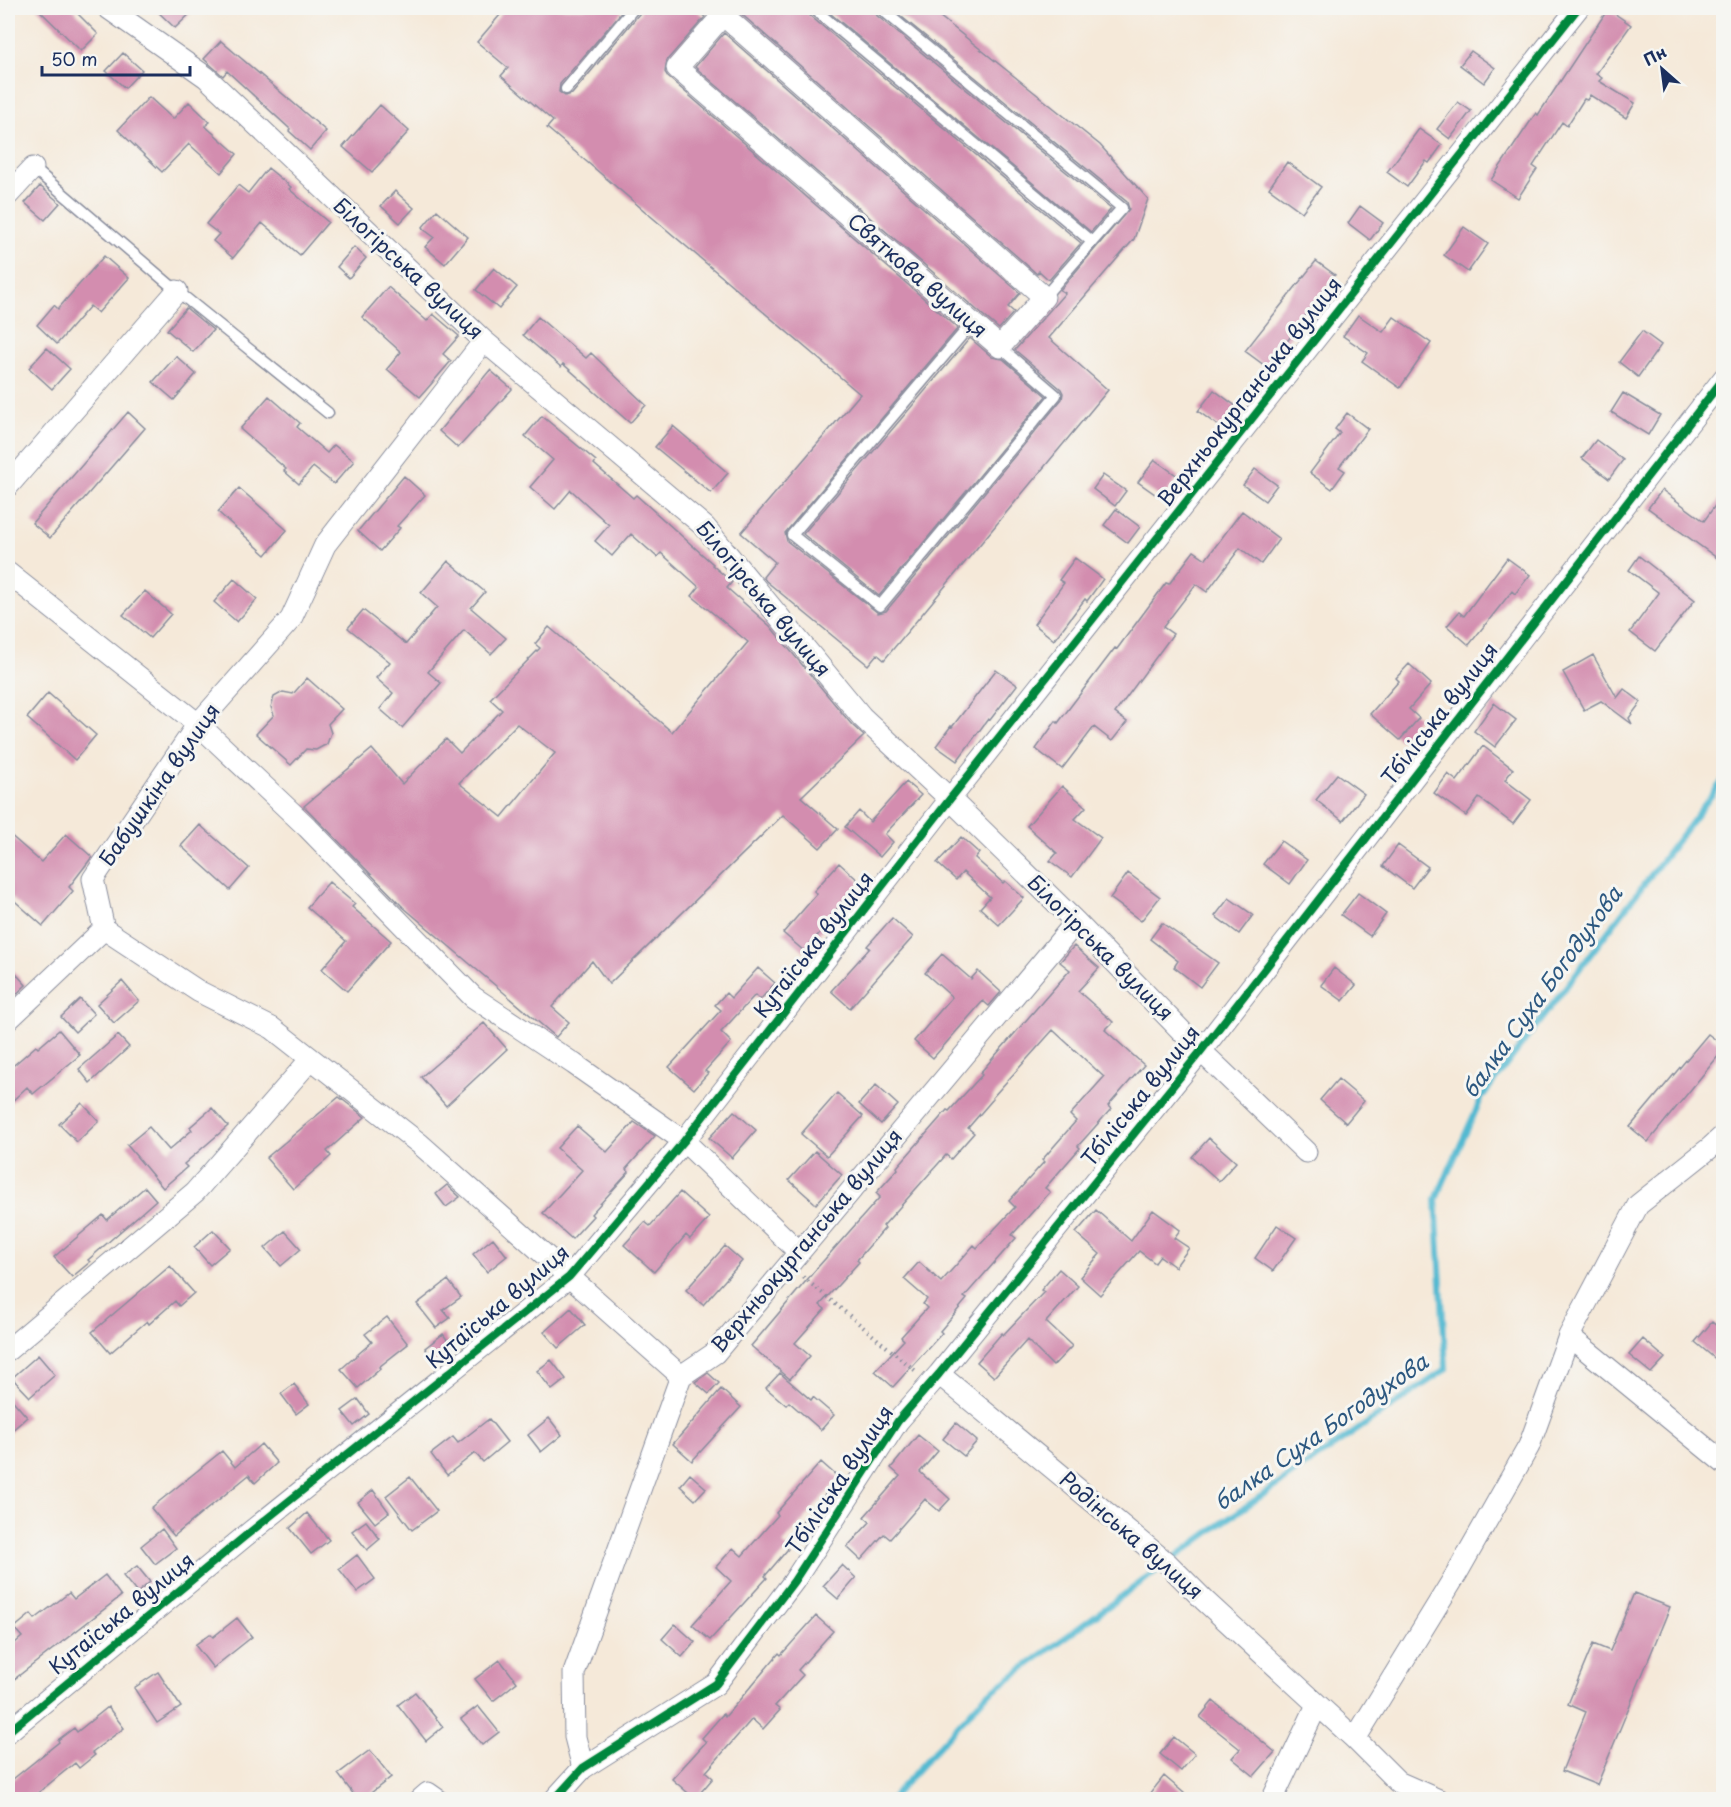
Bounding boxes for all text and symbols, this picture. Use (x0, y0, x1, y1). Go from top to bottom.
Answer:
scale bar (42, 39, 190, 77)
north arrow (1632, 39, 1692, 99)
text: Пн (1639, 39, 1670, 71)
text: 50 m (51, 45, 98, 72)
street label: Білогірська вулиця (327, 189, 492, 346)
street label: Святкова вулиця (841, 204, 996, 345)
street label: Верхньокурганська вулиця (1148, 269, 1348, 512)
street label: Білогірська вулиця (689, 512, 840, 683)
street label: Тбіліська вулиця (1372, 634, 1505, 791)
street label: Бабушкіна вулиця (90, 696, 227, 872)
street label: Кутаїська вулиця (745, 863, 880, 1024)
street label: Білогірська вулиця (1021, 866, 1182, 1027)
water label: балка Суха Богодухова (1453, 877, 1630, 1104)
street label: Тбіліська вулиця (1072, 1017, 1207, 1172)
street label: Верхньокурганська вулиця (702, 1121, 909, 1359)
street label: Кутаїська вулиця (418, 1236, 576, 1375)
water label: балка Суха Богодухова (1206, 1343, 1435, 1517)
street label: Тбіліська вулиця (776, 1398, 900, 1560)
street label: Родінська вулиця (1053, 1463, 1211, 1606)
street label: Кутаїська вулиця (41, 1544, 200, 1681)

